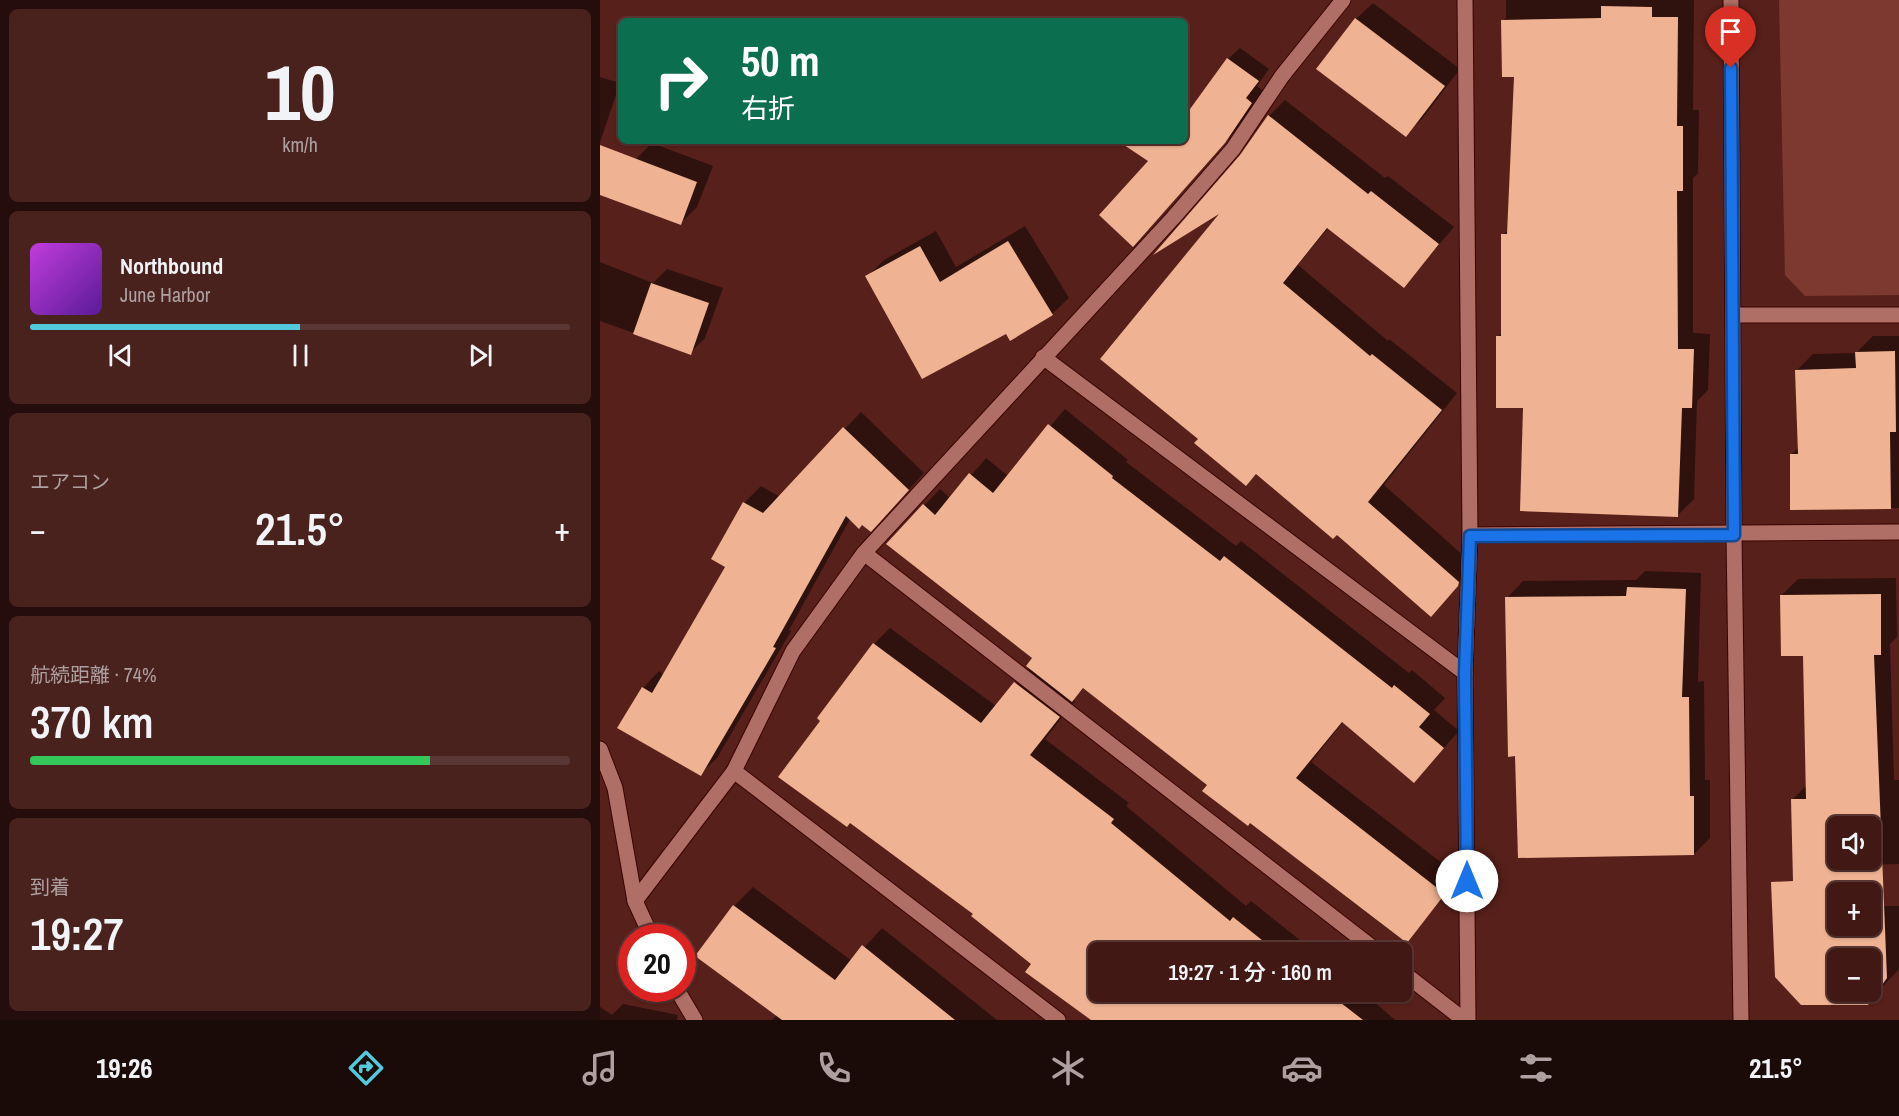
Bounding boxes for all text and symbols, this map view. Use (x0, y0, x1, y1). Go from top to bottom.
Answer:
pin (1705, 6, 1756, 68)
icon: arrive (1714, 15, 1747, 48)
text: 50 m (741, 33, 820, 89)
text: 10 (264, 39, 336, 144)
icon: right (642, 42, 720, 120)
text: 右折 (741, 90, 795, 126)
text: km/h (282, 131, 318, 158)
text: Northbound (120, 251, 223, 281)
text: June Harbor (120, 281, 210, 308)
icon: previous (104, 339, 137, 372)
icon: pause (284, 339, 317, 372)
icon: next (464, 339, 497, 372)
text: エアコン (30, 468, 110, 495)
text: 21.5° (255, 498, 345, 559)
text: − (30, 507, 46, 551)
text: + (554, 507, 570, 551)
text: 航続距離 · 74% (30, 661, 157, 688)
text: 370 km (30, 691, 154, 752)
map controls (1827, 816, 1881, 1002)
button: sound (1827, 816, 1881, 870)
position arrow (1435, 849, 1499, 913)
text: 到着 (30, 873, 70, 900)
button: + (1827, 882, 1881, 936)
text: 19:27 (30, 903, 124, 964)
speed limit sign: 20 (618, 924, 696, 1002)
button: − (1827, 948, 1881, 1002)
text: 19:27 · 1 分 · 160 m (1168, 957, 1332, 987)
icon: directions (345, 1047, 387, 1089)
icon: music (579, 1047, 621, 1089)
icon: phone (813, 1047, 855, 1089)
icon: climate (1047, 1047, 1089, 1089)
icon: car (1281, 1047, 1323, 1089)
icon: filters (1515, 1047, 1557, 1089)
text: 19:26 (96, 1050, 153, 1086)
text: 21.5° (1749, 1050, 1803, 1086)

